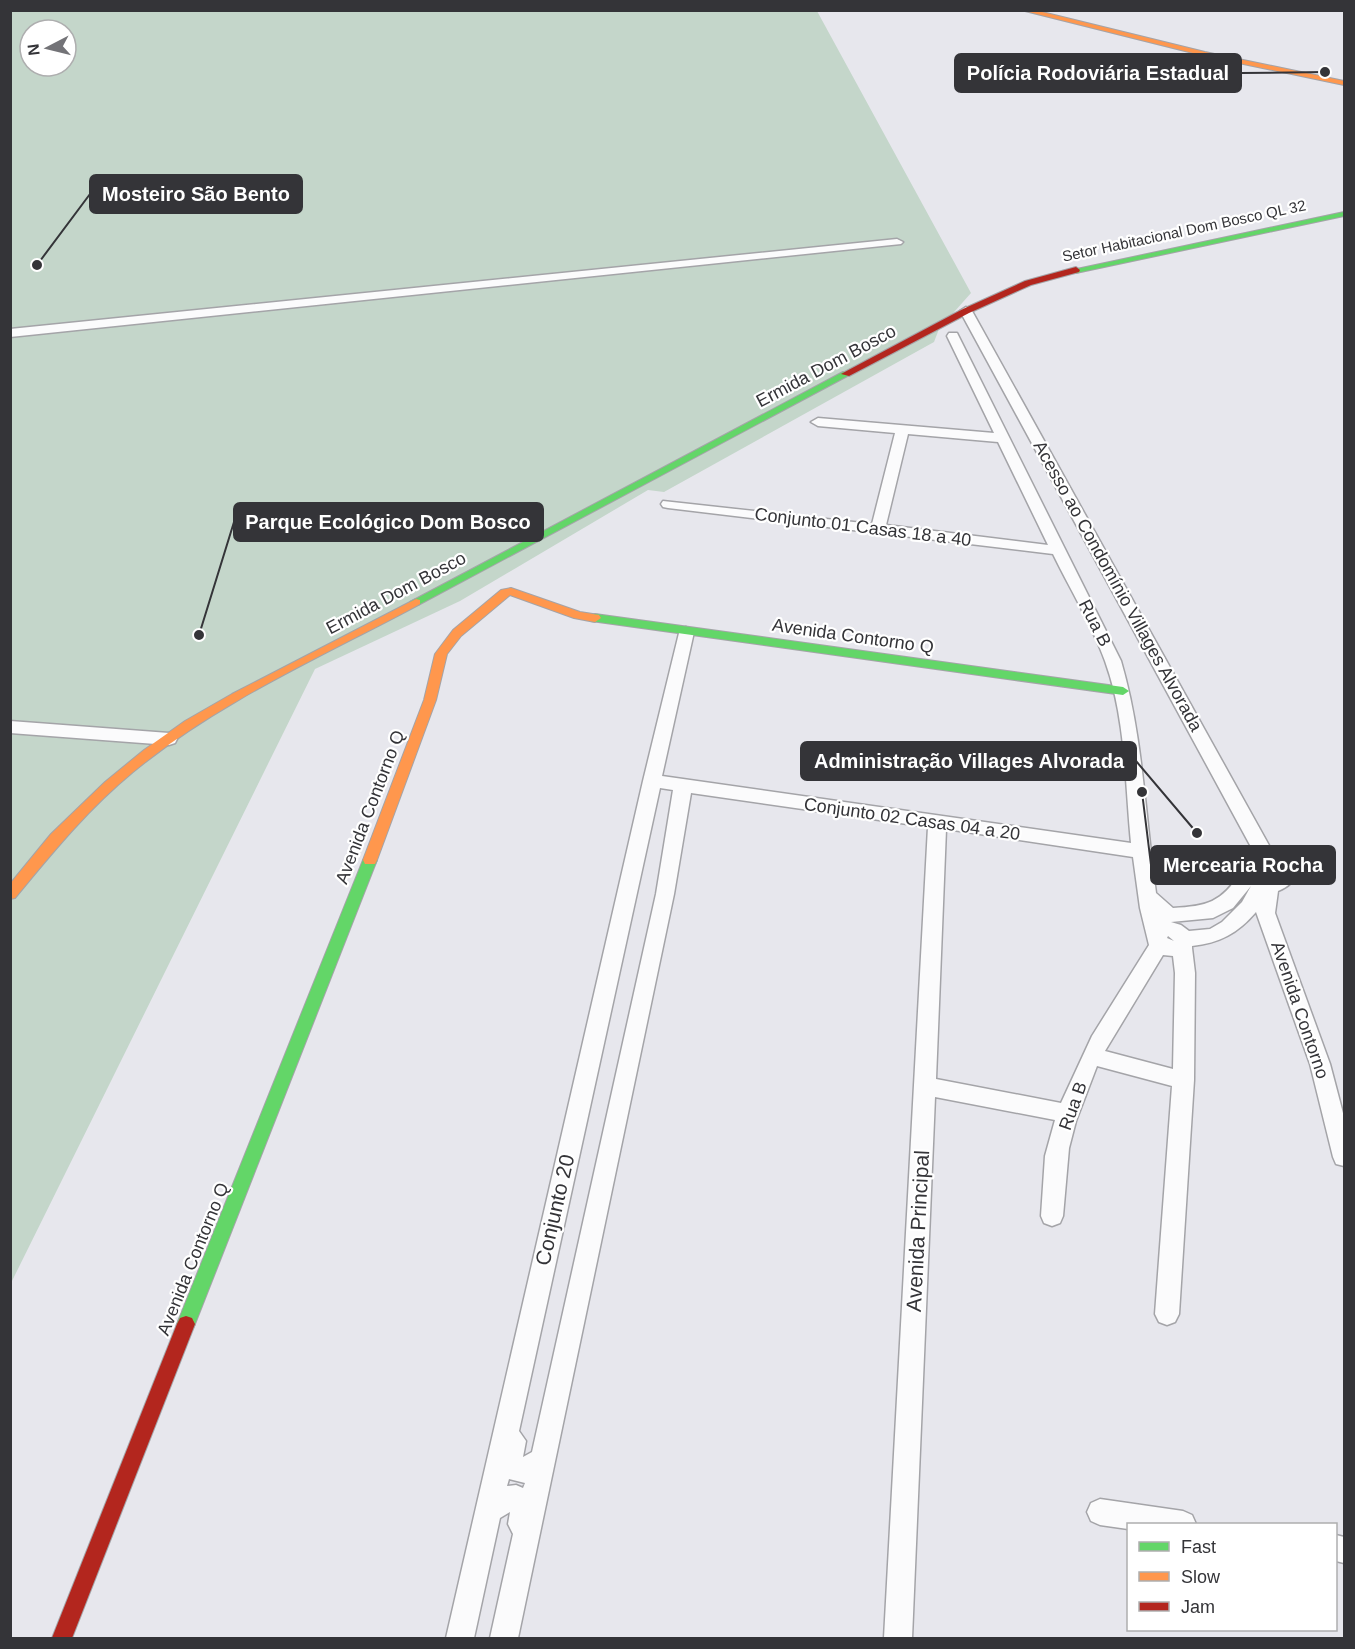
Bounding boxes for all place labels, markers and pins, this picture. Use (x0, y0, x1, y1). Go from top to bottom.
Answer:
callout: Polícia Rodoviária Estadual (955, 54, 1241, 92)
callout: Mosteiro São Bento (90, 175, 302, 213)
callout: Parque Ecológico Dom Bosco (234, 503, 543, 541)
callout: Administração Villages Alvorada (801, 742, 1136, 780)
callout: Mercearia Rocha (1151, 846, 1335, 884)

